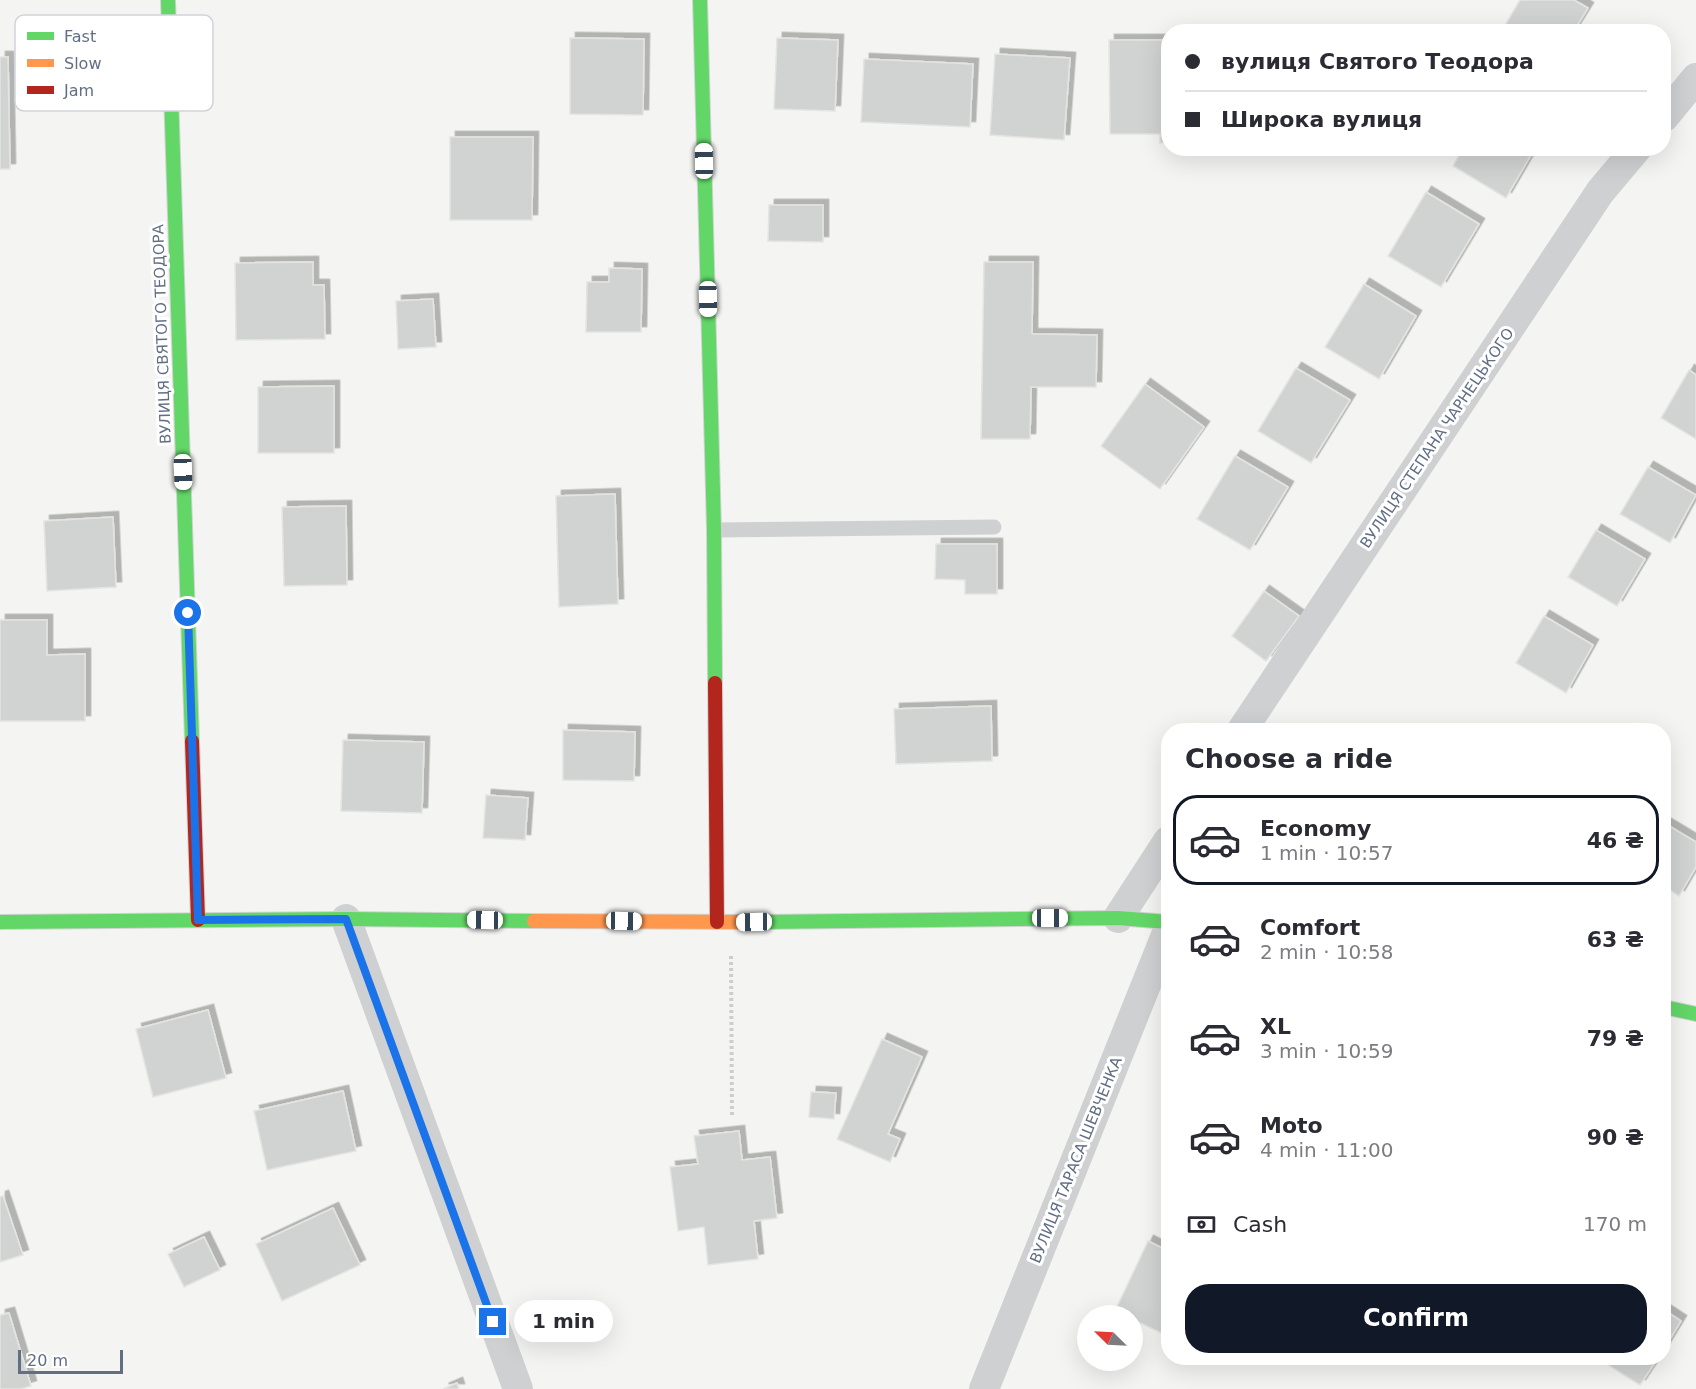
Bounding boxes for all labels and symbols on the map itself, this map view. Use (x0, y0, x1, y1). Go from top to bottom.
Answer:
legend (15, 15, 213, 111)
text: Fast (64, 27, 96, 46)
text: Slow (64, 54, 101, 73)
text: Jam (63, 81, 94, 100)
car (695, 143, 713, 179)
street label: ВУЛИЦЯ СВЯТОГО ТЕОДОРА (149, 223, 175, 444)
car (699, 281, 717, 317)
street label: ВУЛИЦЯ СТЕПАНА ЧАРНЕЦЬКОГО (1356, 325, 1518, 551)
car (173, 454, 193, 490)
route start (174, 599, 201, 626)
car (1032, 909, 1068, 927)
car (467, 911, 503, 929)
car (606, 912, 642, 930)
car (736, 913, 772, 931)
street label: ВУЛИЦЯ ТАРАСА ШЕВЧЕНКА (1026, 1054, 1126, 1266)
callout: 1 min (514, 1301, 613, 1343)
north arrow (1077, 1305, 1143, 1371)
route end (479, 1308, 506, 1335)
scale bar (18, 1347, 123, 1374)

